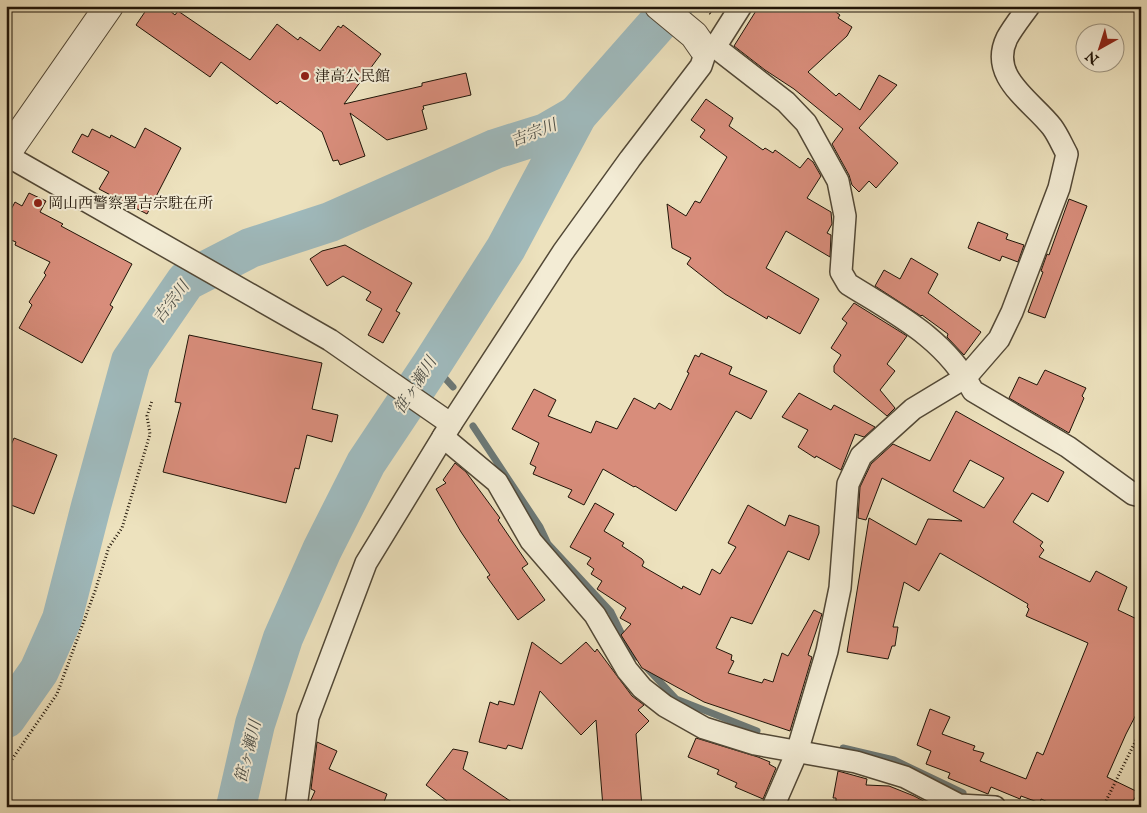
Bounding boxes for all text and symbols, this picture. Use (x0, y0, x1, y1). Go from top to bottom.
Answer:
north arrow (1074, 22, 1124, 72)
text: N (1082, 47, 1104, 69)
place label: 津高公民館 (315, 67, 390, 86)
marker: 津高公民館 (299, 70, 311, 82)
water label: 吉宗川 (508, 115, 562, 152)
place label: 岡山西警察署吉宗駐在所 (48, 194, 213, 213)
marker: 岡山西警察署吉宗駐在所 (32, 197, 44, 209)
water label: 吉宗川 (150, 276, 196, 328)
water label: 笹ヶ瀬川 (390, 352, 443, 418)
water label: 笹ヶ瀬川 (232, 717, 267, 785)

